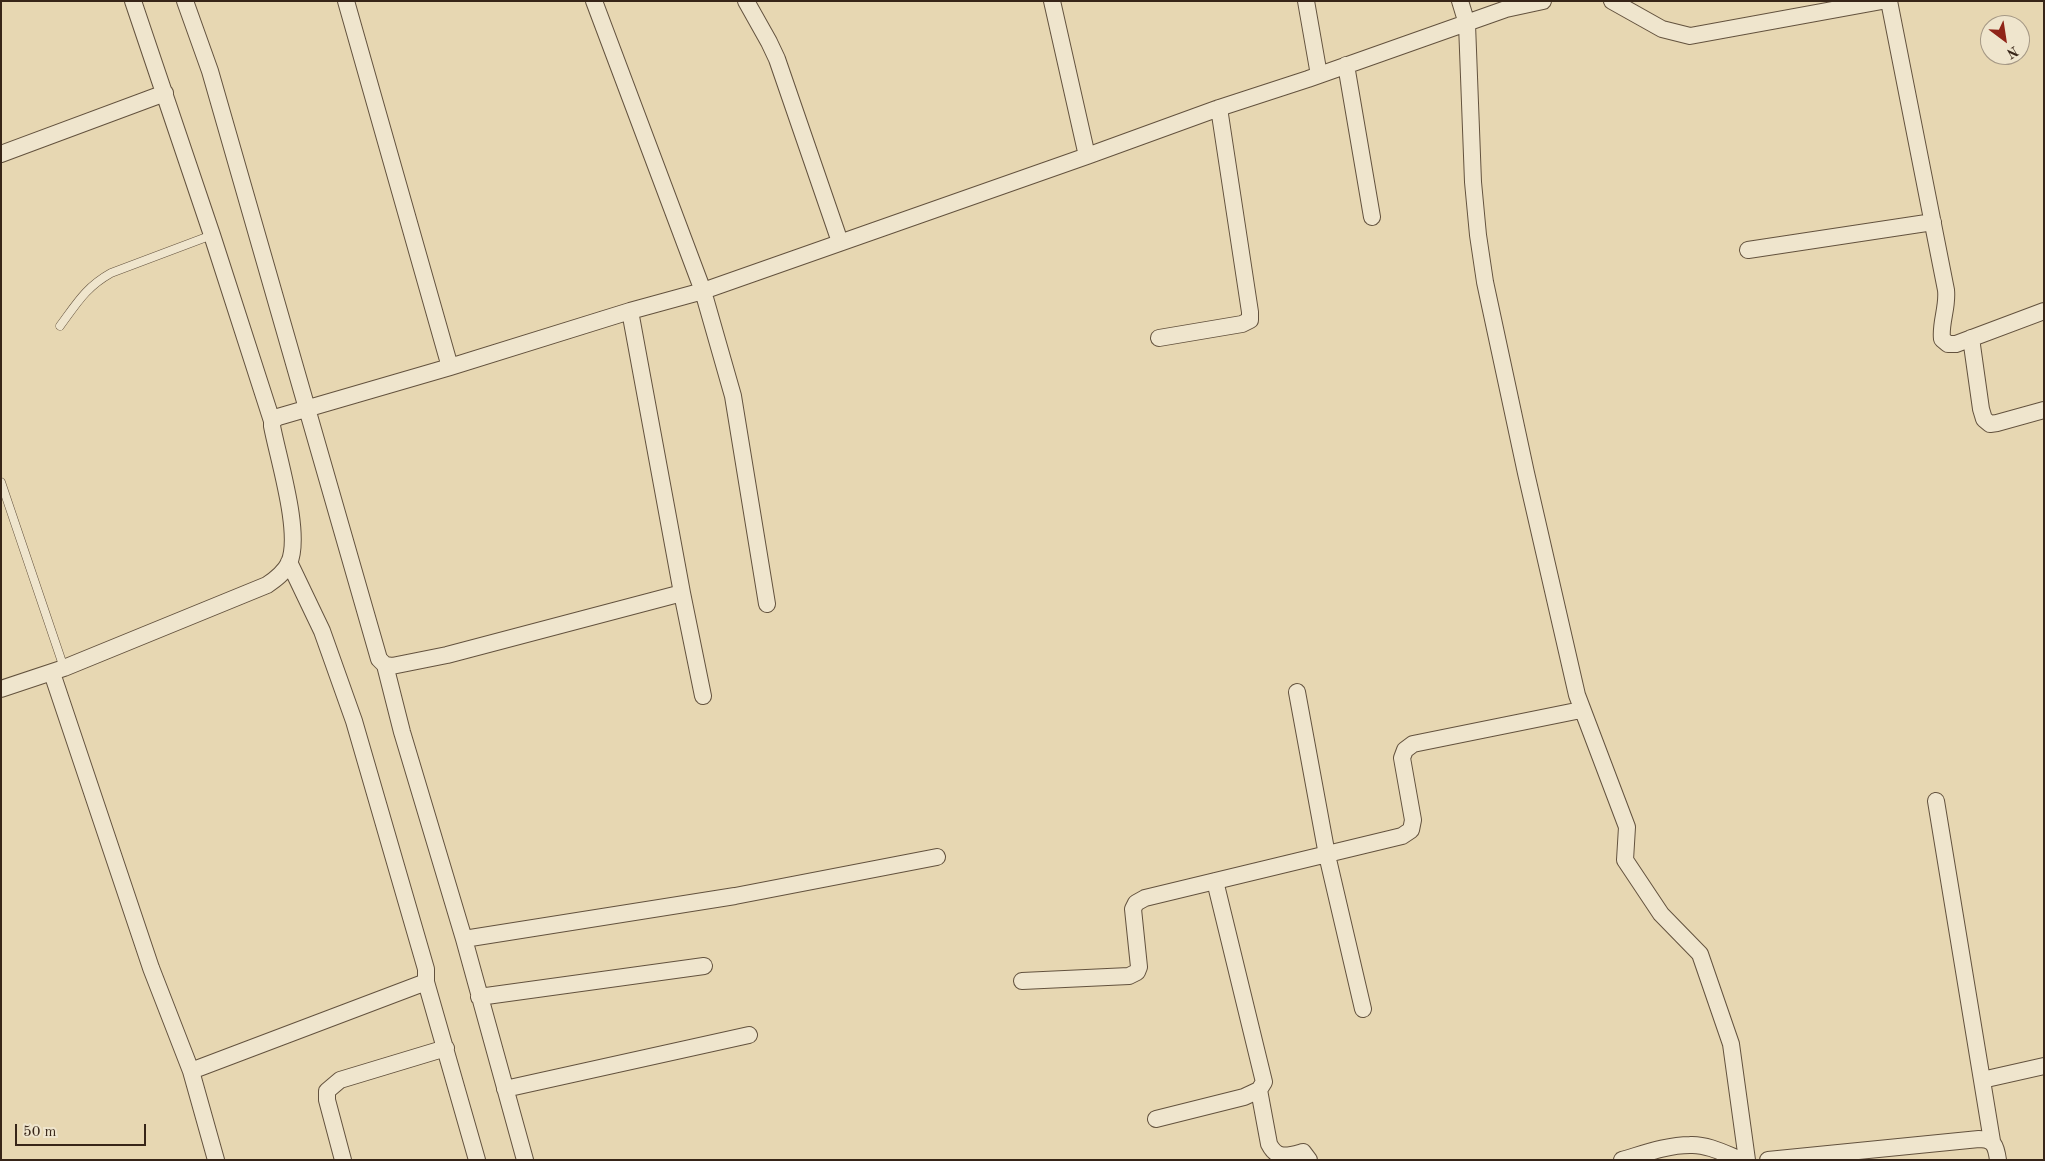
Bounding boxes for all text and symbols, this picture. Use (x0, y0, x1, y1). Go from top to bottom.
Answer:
north arrow (1980, 15, 2030, 65)
text: N (2004, 43, 2020, 61)
scale bar (18, 1114, 149, 1146)
text: 50 m (23, 1125, 57, 1140)

